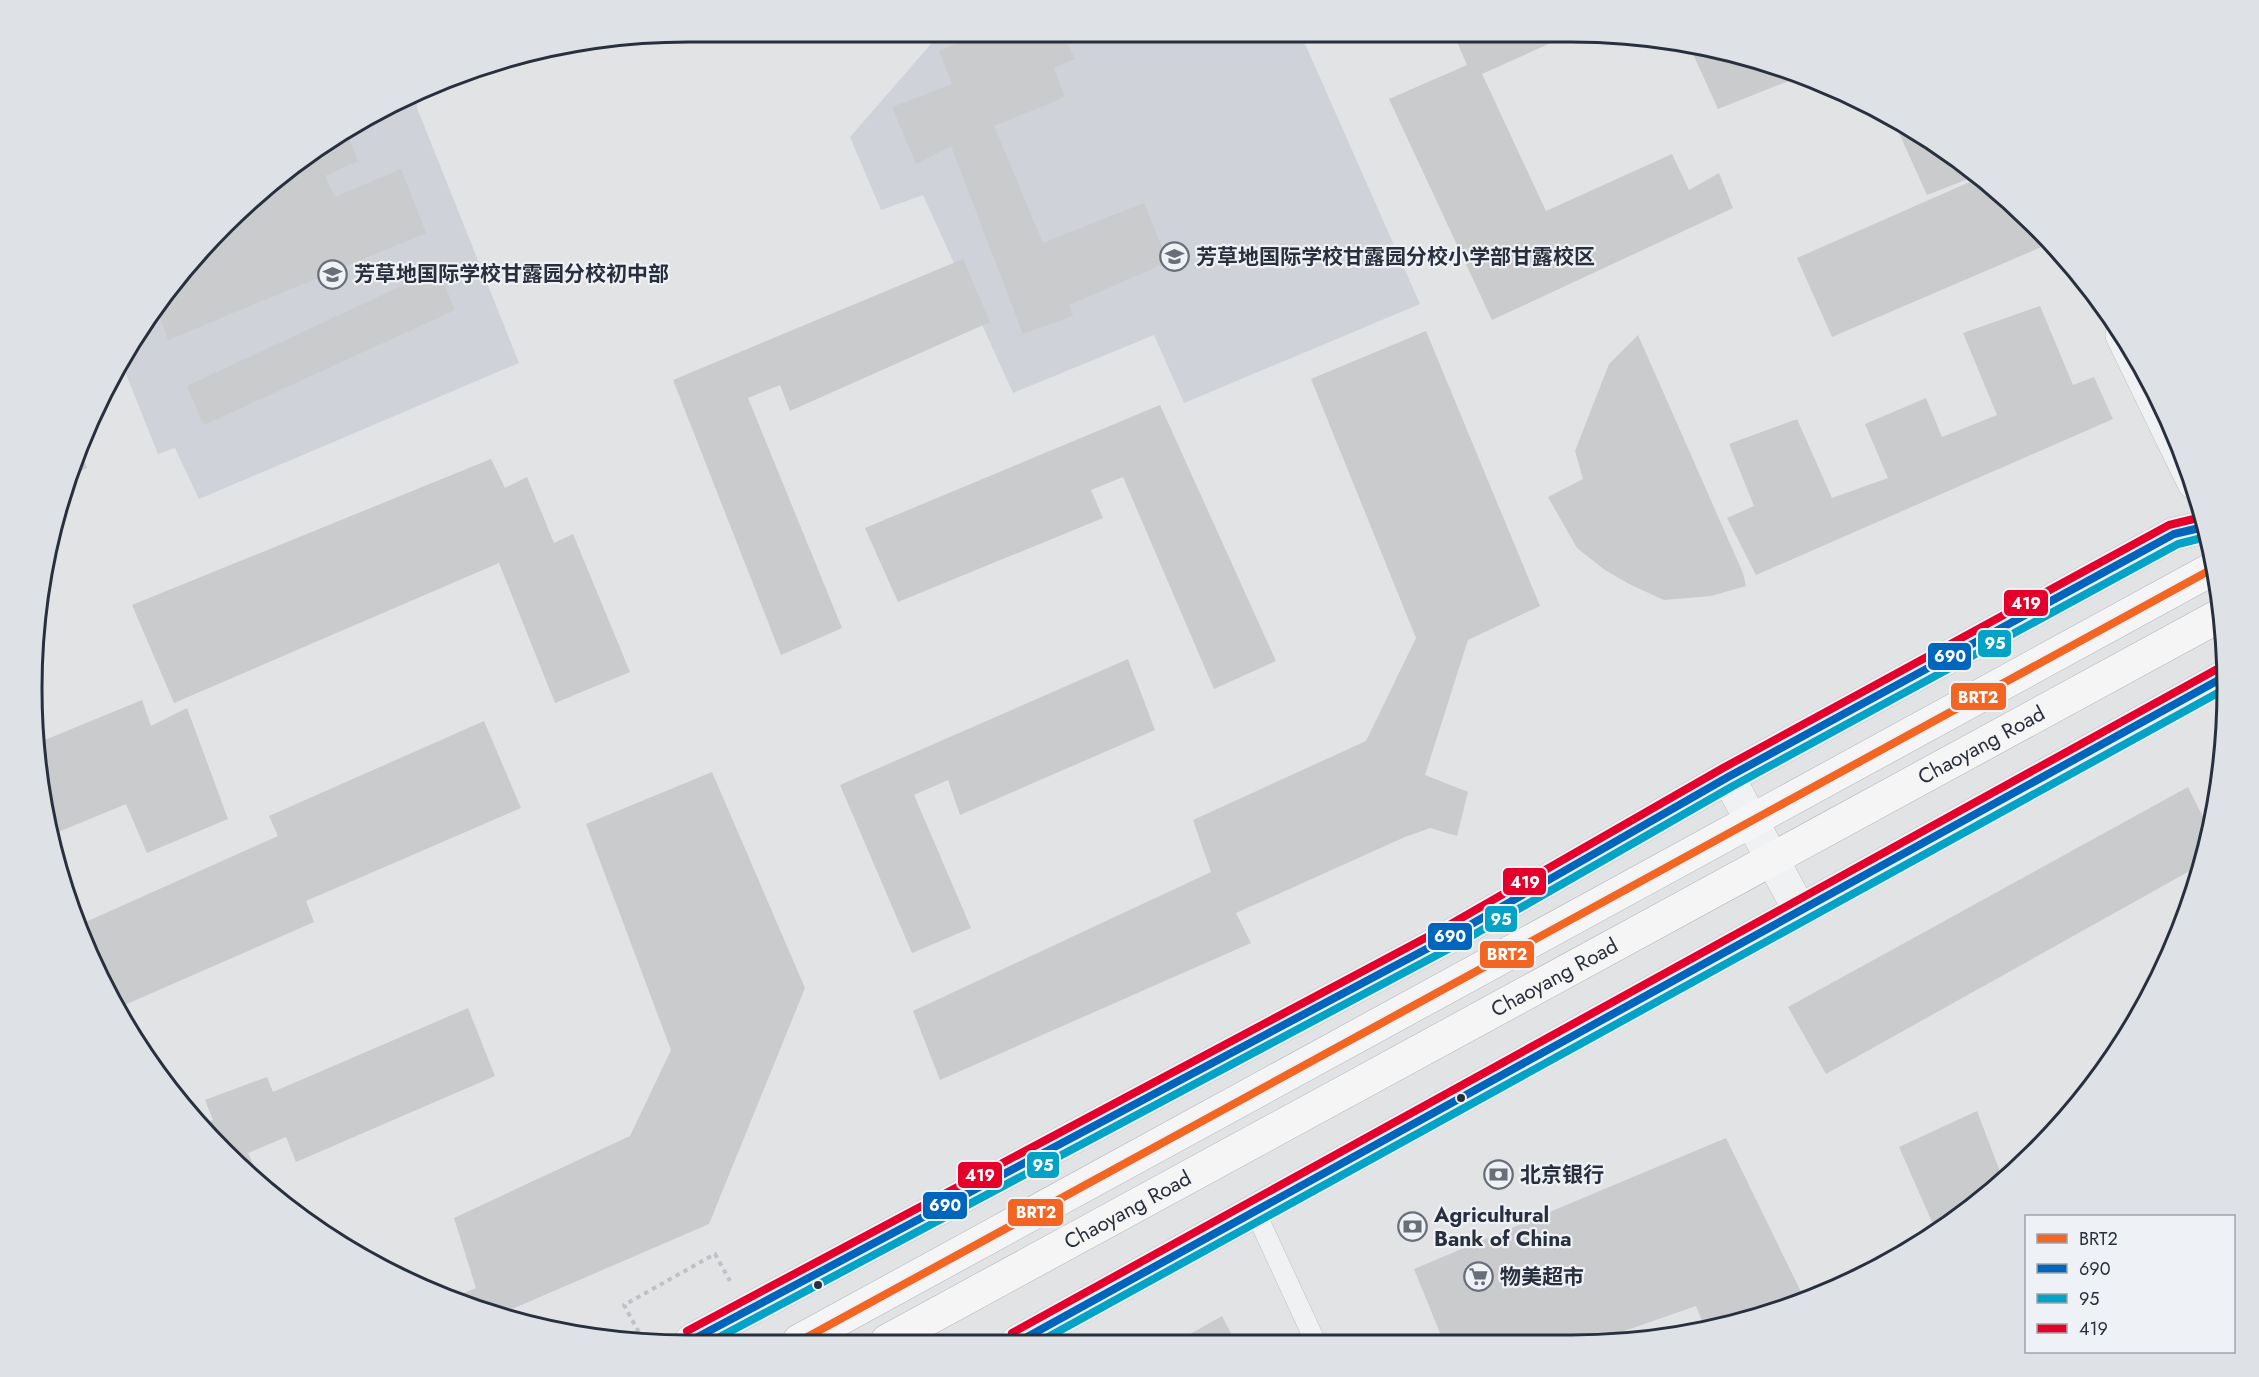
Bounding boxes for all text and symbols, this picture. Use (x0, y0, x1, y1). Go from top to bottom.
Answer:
school or university icon: 芳草地国际学校甘露园分校小学部甘露校区 (1159, 241, 1191, 273)
place label: 芳草地国际学校甘露园分校小学部甘露校区 (1196, 242, 1595, 272)
school or university icon: 芳草地国际学校甘露园分校初中部 (317, 258, 349, 290)
place label: 芳草地国际学校甘露园分校初中部 (354, 259, 669, 289)
line badge: 419 (2003, 589, 2049, 617)
text: 419 (2011, 592, 2041, 615)
line badge: 95 (1977, 629, 2012, 658)
text: 95 (1984, 632, 2006, 655)
line badge: 690 (1927, 642, 1972, 671)
text: 690 (1934, 645, 1966, 668)
line badge: BRT2 (1950, 682, 2007, 711)
text: BRT2 (1958, 686, 1998, 709)
street label: Chaoyang Road (1912, 698, 2050, 792)
line badge: 419 (1502, 867, 1547, 896)
text: 419 (1510, 871, 1540, 894)
line badge: 95 (1484, 905, 1518, 933)
text: 95 (1490, 908, 1512, 931)
line badge: 690 (1427, 922, 1473, 951)
text: 690 (1434, 925, 1466, 948)
street label: Chaoyang Road (1486, 931, 1623, 1024)
line badge: BRT2 (1479, 940, 1535, 969)
text: BRT2 (1487, 943, 1527, 966)
unlabelled marker (1455, 1092, 1467, 1104)
line badge: 95 (1026, 1151, 1060, 1179)
text: 95 (1032, 1154, 1054, 1177)
bank icon: 北京银行 (1483, 1159, 1515, 1191)
place label: 北京银行 (1520, 1160, 1604, 1190)
line badge: 419 (957, 1161, 1003, 1189)
street label: Chaoyang Road (1059, 1163, 1197, 1257)
text: 419 (965, 1164, 995, 1187)
line badge: 690 (922, 1191, 968, 1220)
text: 690 (929, 1194, 961, 1217)
line badge: BRT2 (1007, 1198, 1064, 1227)
place label: Agricultural Bank of China (1433, 1200, 1572, 1254)
text: BRT2 (1016, 1201, 1056, 1224)
bank icon: Agricultural Bank of China (1397, 1211, 1429, 1243)
legend (2025, 1215, 2235, 1353)
text: BRT2 (2079, 1226, 2118, 1252)
text: 690 (2079, 1256, 2111, 1282)
supermarket icon: 物美超市 (1463, 1261, 1495, 1293)
place label: 物美超市 (1500, 1262, 1584, 1292)
unlabelled marker (812, 1279, 824, 1291)
text: 95 (2079, 1286, 2100, 1312)
text: 419 (2079, 1316, 2108, 1342)

